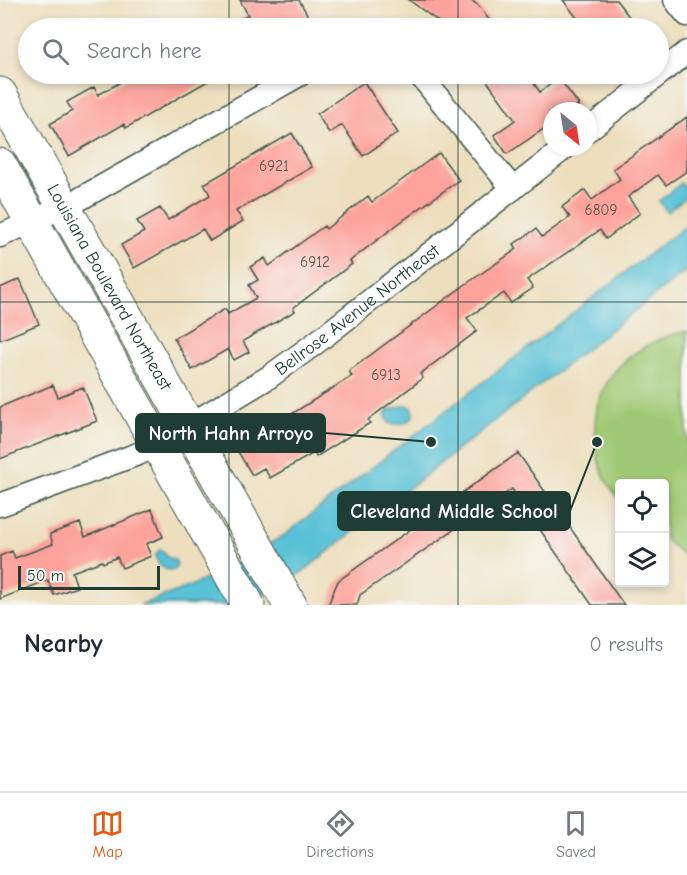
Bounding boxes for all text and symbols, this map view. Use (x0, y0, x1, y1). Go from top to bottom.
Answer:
search box (18, 18, 669, 84)
icon: search (39, 35, 72, 68)
text: Search here (87, 38, 202, 64)
north arrow (543, 102, 597, 156)
house number: 6921 (259, 157, 289, 175)
street label: Louisiana Boulevard Northeast (42, 181, 176, 395)
house number: 6809 (585, 201, 618, 219)
street label: Bellrose Avenue Northeast (271, 240, 444, 380)
house number: 6912 (300, 253, 330, 271)
house number: 6913 (371, 366, 401, 384)
callout: North Hahn Arroyo (136, 414, 325, 452)
text: North Hahn Arroyo (149, 422, 313, 445)
map controls (615, 479, 669, 587)
button: locate (615, 479, 669, 533)
callout: Cleveland Middle School (338, 492, 570, 530)
text: Cleveland Middle School (350, 500, 558, 523)
button: layers (615, 533, 669, 587)
scale bar (18, 563, 160, 590)
text: 50 m (27, 567, 64, 585)
text: Nearby (24, 629, 103, 659)
text: 0 results (590, 633, 663, 656)
tab: Map (91, 807, 124, 861)
tab: Directions (306, 807, 374, 861)
tab: Saved (556, 807, 596, 861)

